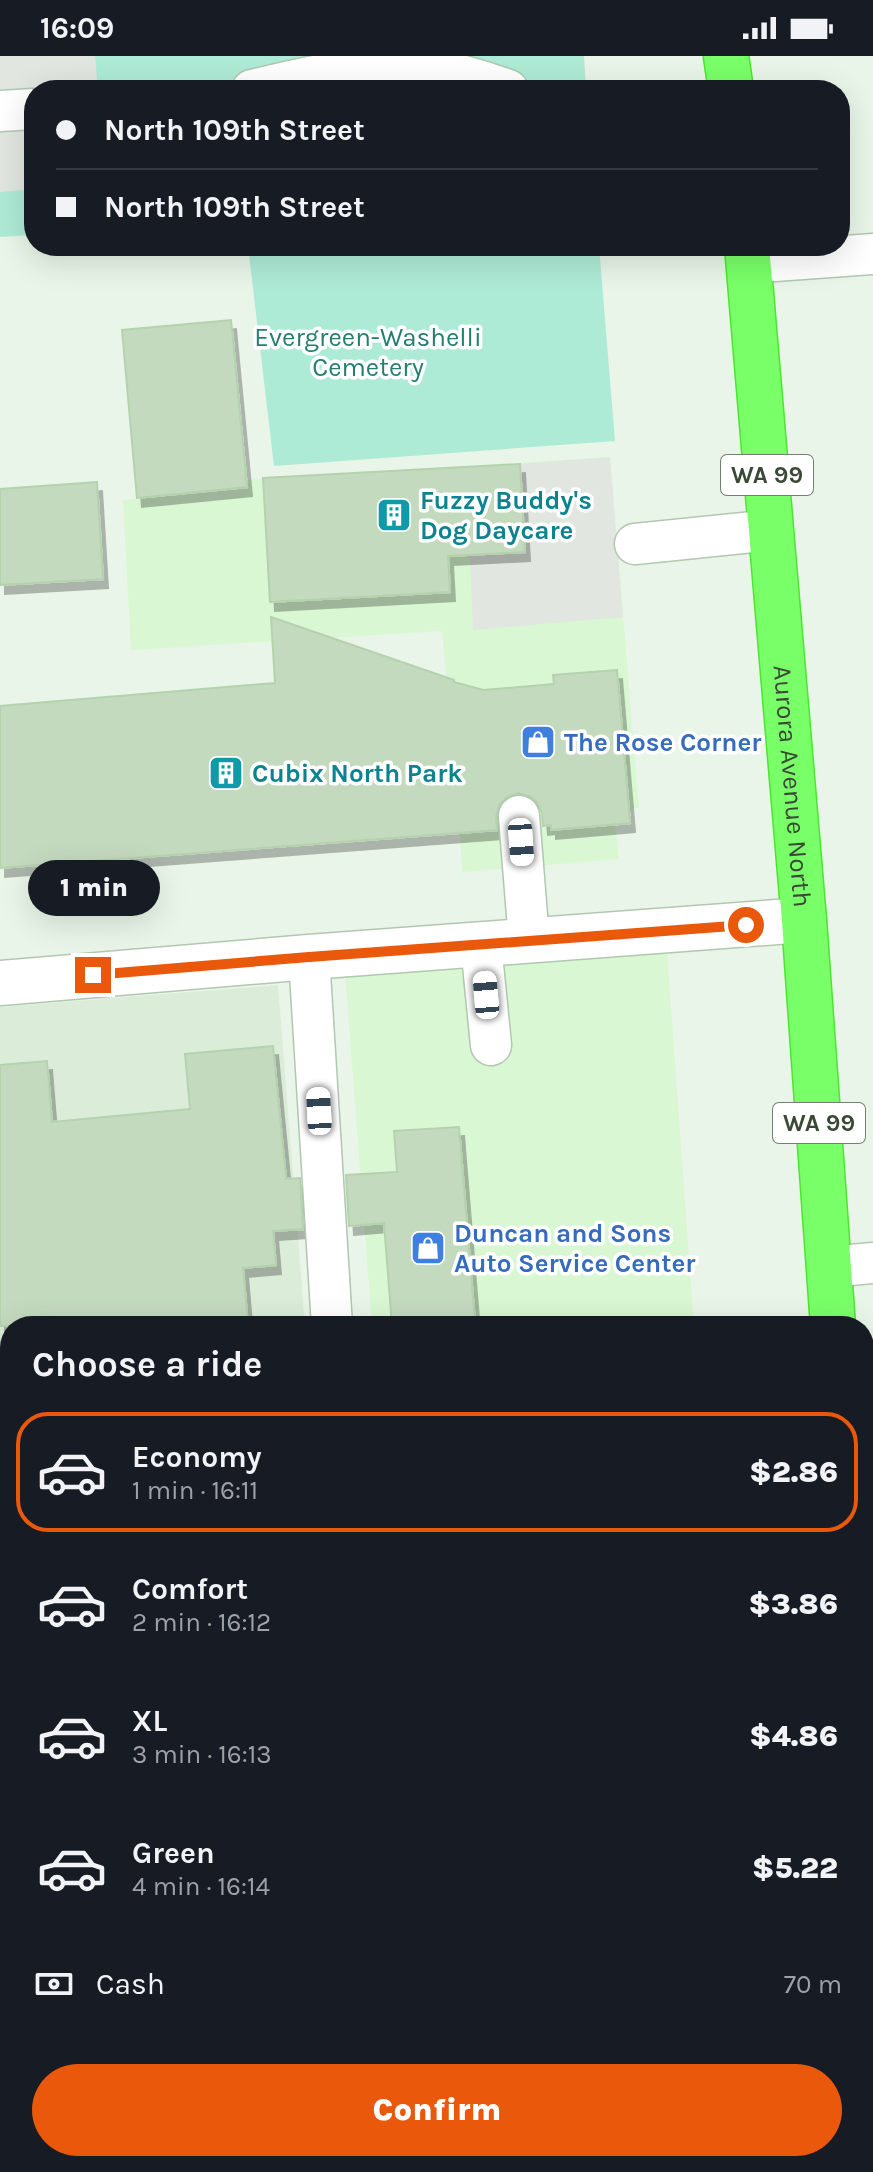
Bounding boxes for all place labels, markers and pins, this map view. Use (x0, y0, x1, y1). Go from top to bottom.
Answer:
place label: Fuzzy Buddy's Dog Daycare (420, 485, 592, 546)
building icon: Fuzzy Buddy's Dog Daycare (375, 496, 413, 534)
shop icon: The Rose Corner (519, 723, 557, 761)
place label: The Rose Corner (564, 727, 762, 758)
building icon: Cubix North Park (207, 754, 245, 792)
place label: Cubix North Park (252, 758, 463, 789)
place label: Duncan and Sons Auto Service Center (454, 1218, 696, 1279)
shop icon: Duncan and Sons Auto Service Center (409, 1229, 447, 1267)

